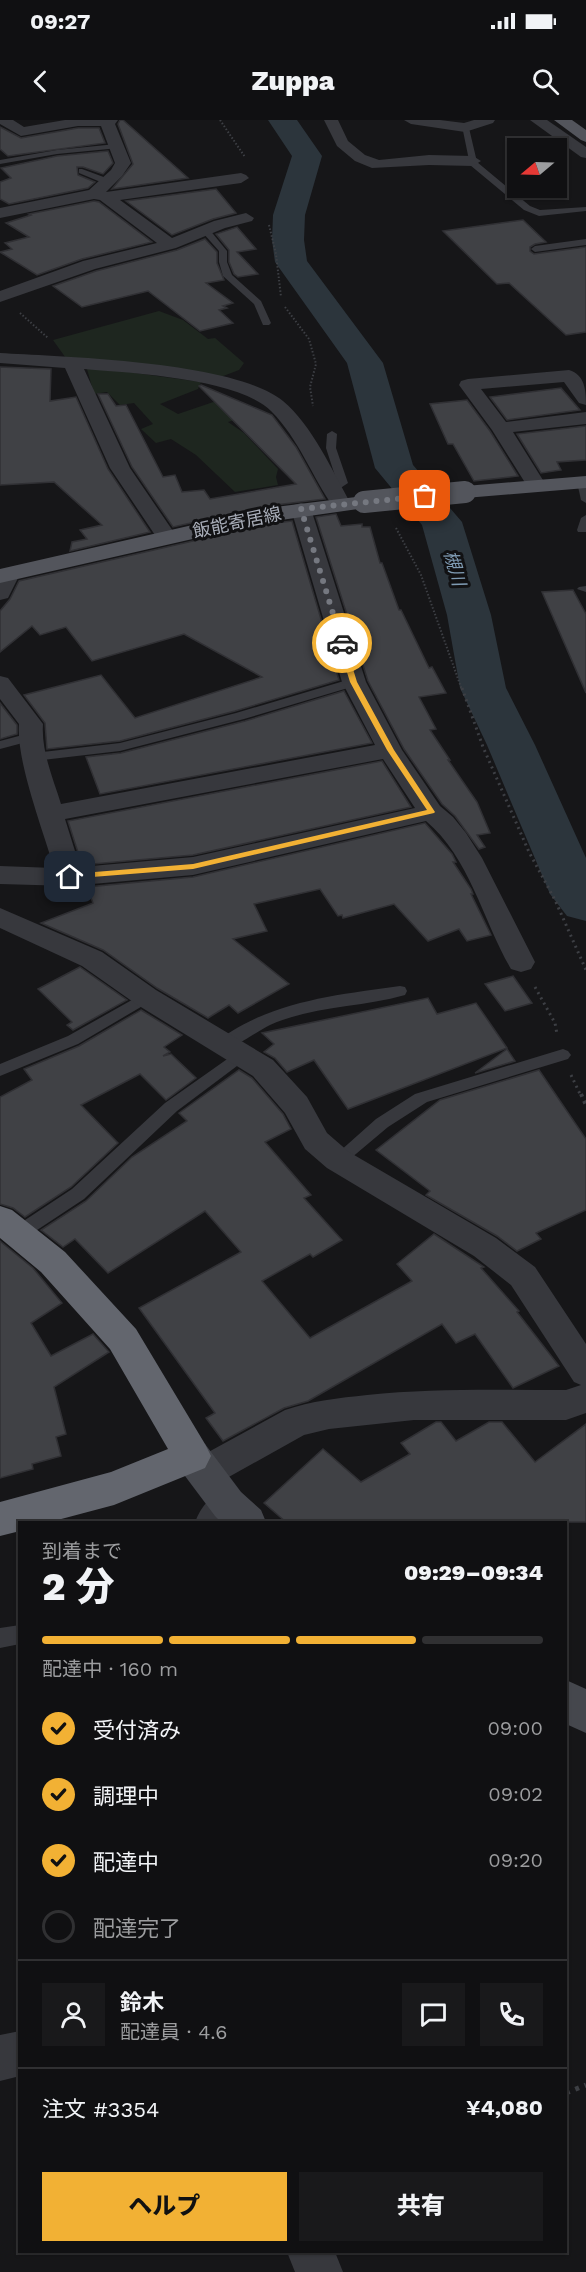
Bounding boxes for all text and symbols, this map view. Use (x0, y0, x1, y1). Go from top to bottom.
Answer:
text: 09:27 (30, 9, 90, 34)
icon: back (24, 65, 57, 98)
text: Zuppa (251, 65, 335, 97)
icon: search (529, 65, 562, 98)
north arrow (507, 138, 567, 198)
map controls (507, 138, 567, 198)
pin (399, 470, 450, 521)
icon: bag (408, 479, 441, 512)
street label: 飯能寄居線 (191, 502, 283, 542)
water label: 槻川 (440, 548, 471, 590)
courier (312, 613, 372, 673)
icon: car (326, 627, 359, 660)
pin (44, 851, 95, 902)
icon: home (53, 860, 86, 893)
text: 到着まで (42, 1539, 122, 1563)
text: 09:29–09:34 (404, 1560, 543, 1585)
text: 2 分 (42, 1564, 115, 1609)
text: 配達中 · 160 m (42, 1657, 178, 1681)
icon: check (42, 1712, 75, 1745)
text: 09:00 (487, 1716, 543, 1740)
text: 受付済み (93, 1718, 181, 1743)
icon: check (42, 1778, 75, 1811)
text: 09:02 (488, 1782, 543, 1806)
text: 調理中 (93, 1784, 159, 1809)
icon: check (42, 1844, 75, 1877)
text: 09:20 (488, 1848, 543, 1872)
text: 配達中 (93, 1850, 159, 1875)
text: 配達完了 (93, 1916, 181, 1941)
button: person (42, 1983, 105, 2046)
button: chat (402, 1983, 465, 2046)
button: phone (480, 1983, 543, 2046)
text: 鈴木 (120, 1990, 164, 2015)
text: 配達員 · 4.6 (120, 2020, 227, 2044)
text: ¥4,080 (466, 2095, 543, 2120)
text: 注文 #3354 (42, 2097, 159, 2122)
button: ヘルプ (42, 2172, 287, 2241)
button: 共有 (299, 2172, 543, 2241)

